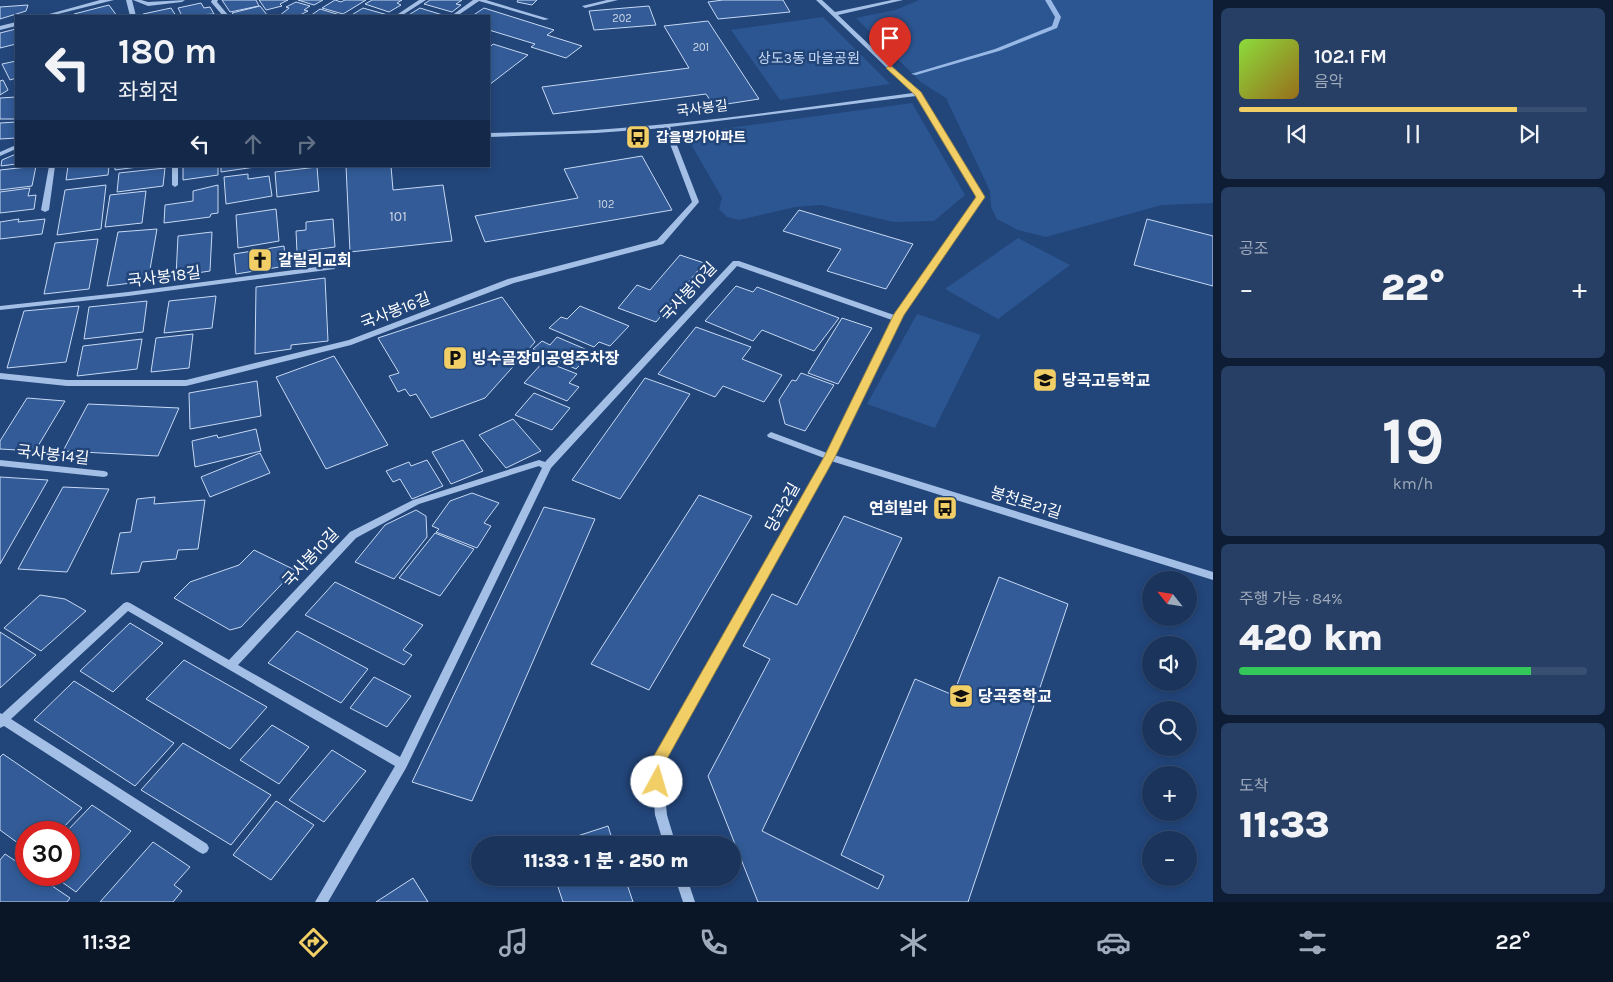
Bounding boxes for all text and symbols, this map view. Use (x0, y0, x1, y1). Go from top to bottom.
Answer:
house number: 202 (612, 12, 632, 25)
pin (869, 17, 911, 68)
icon: arrive (876, 24, 904, 52)
text: 180 m (118, 31, 217, 72)
icon: left (35, 35, 100, 100)
house number: 201 (693, 41, 709, 54)
text: 102.1 FM (1314, 46, 1387, 68)
park label: 상도3동 마을공원 (758, 50, 860, 67)
text: 음악 (1314, 72, 1343, 91)
text: 좌회전 (118, 79, 179, 105)
street label: 국사봉길 (675, 97, 729, 120)
icon: previous (1283, 120, 1311, 148)
icon: pause (1399, 120, 1427, 148)
icon: next (1515, 120, 1543, 148)
bus stop icon: 갑을명가아파트 (625, 124, 651, 150)
place label: 갑을명가아파트 (656, 129, 746, 146)
icon: left (186, 130, 214, 158)
icon: ahead (239, 130, 267, 158)
icon: right (292, 130, 320, 158)
house number: 102 (598, 198, 614, 211)
house number: 101 (389, 208, 407, 225)
text: 공조 (1239, 239, 1268, 258)
church icon: 갈릴리교회 (247, 247, 273, 273)
place label: 갈릴리교회 (278, 251, 352, 270)
street label: 국사봉10길 (656, 258, 720, 325)
street label: 국사봉18길 (126, 263, 202, 290)
text: 22° (1381, 265, 1445, 310)
text: − (1239, 272, 1254, 305)
text: + (1572, 272, 1587, 305)
street label: 국사봉16길 (358, 288, 433, 332)
parking icon: 빙수골장미공영주차장 (442, 345, 468, 371)
place label: 빙수골장미공영주차장 (472, 349, 619, 368)
school or university icon: 당곡고등학교 (1032, 367, 1058, 393)
place label: 당곡고등학교 (1062, 371, 1151, 390)
text: 19 (1382, 403, 1444, 479)
street label: 국사봉14길 (16, 441, 90, 468)
text: km/h (1393, 474, 1433, 493)
street label: 당곡2길 (761, 479, 804, 535)
street label: 봉천로21길 (988, 483, 1064, 522)
bus stop icon: 연희빌라 (932, 495, 958, 521)
place label: 연희빌라 (869, 499, 928, 518)
street label: 국사봉10길 (278, 524, 342, 591)
north arrow (1142, 571, 1198, 626)
map controls (1142, 571, 1197, 886)
text: 주행 가능 · 84% (1239, 589, 1343, 608)
text: 420 km (1239, 615, 1383, 660)
button: sound (1142, 636, 1197, 691)
school or university icon: 당곡중학교 (948, 683, 974, 709)
place label: 당곡중학교 (978, 687, 1052, 706)
button: search (1142, 701, 1197, 756)
position arrow (630, 755, 682, 807)
button: + (1142, 766, 1197, 821)
text: 도착 (1239, 776, 1268, 795)
text: 11:33 (1239, 802, 1330, 847)
speed limit sign: 30 (15, 821, 80, 886)
button: − (1142, 831, 1197, 886)
text: 11:33 · 1 분 · 250 m (523, 850, 689, 872)
icon: directions (296, 925, 331, 960)
icon: music (496, 925, 531, 960)
icon: phone (696, 925, 731, 960)
icon: climate (896, 925, 931, 960)
icon: car (1096, 925, 1131, 960)
icon: filters (1295, 925, 1330, 960)
text: 11:32 (82, 929, 131, 955)
text: 22° (1495, 929, 1530, 955)

